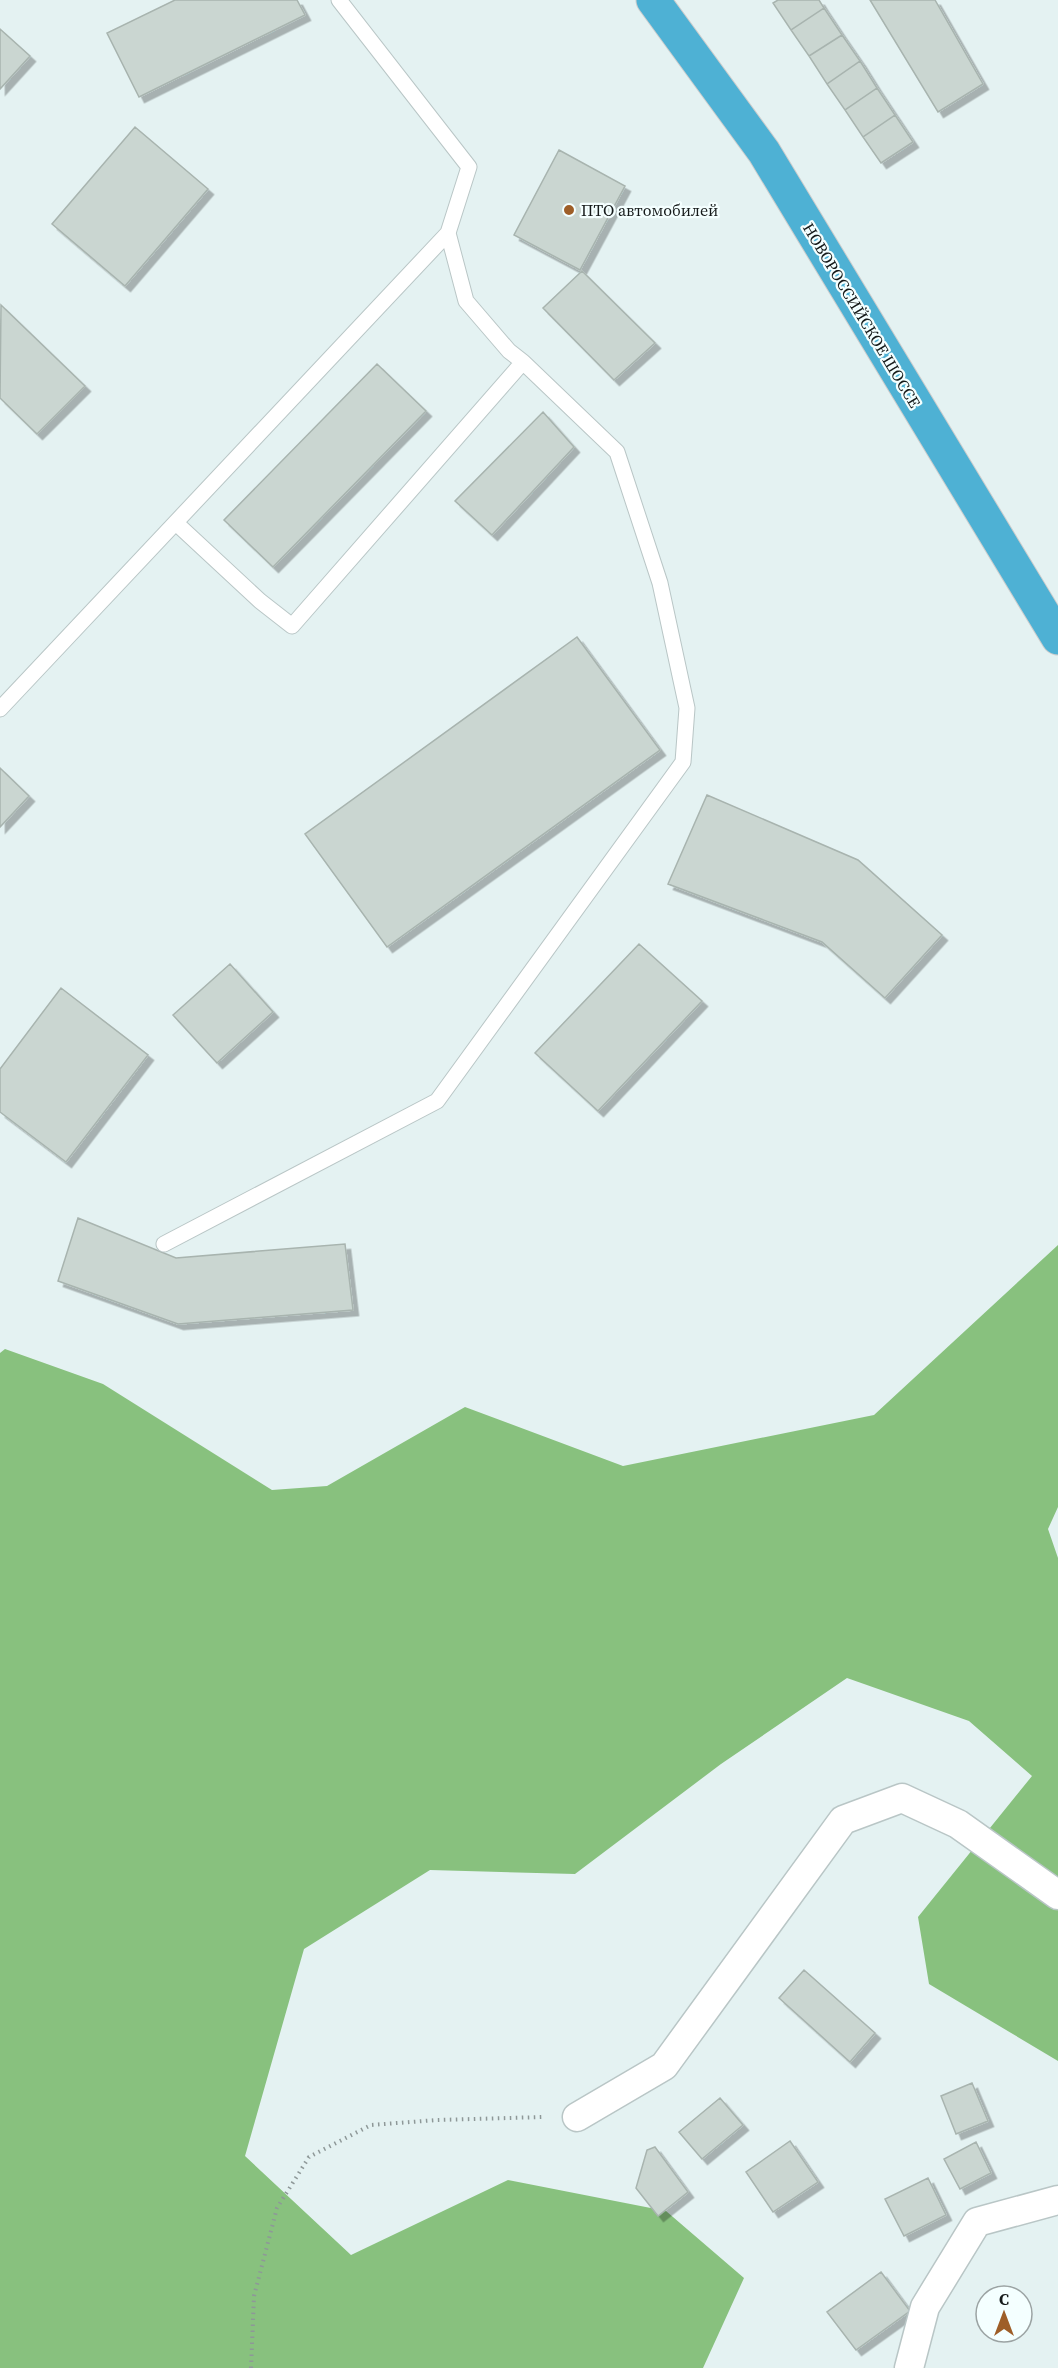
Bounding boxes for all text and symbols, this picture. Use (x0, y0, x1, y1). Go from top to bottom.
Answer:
place label: ПТО автомобилей (581, 199, 718, 221)
marker: ПТО автомобилей (562, 203, 576, 217)
street label: НОВОРОССИЙСКОЕ ШОССЕ (798, 218, 926, 412)
north arrow (974, 2284, 1034, 2344)
text: С (999, 2288, 1009, 2310)

